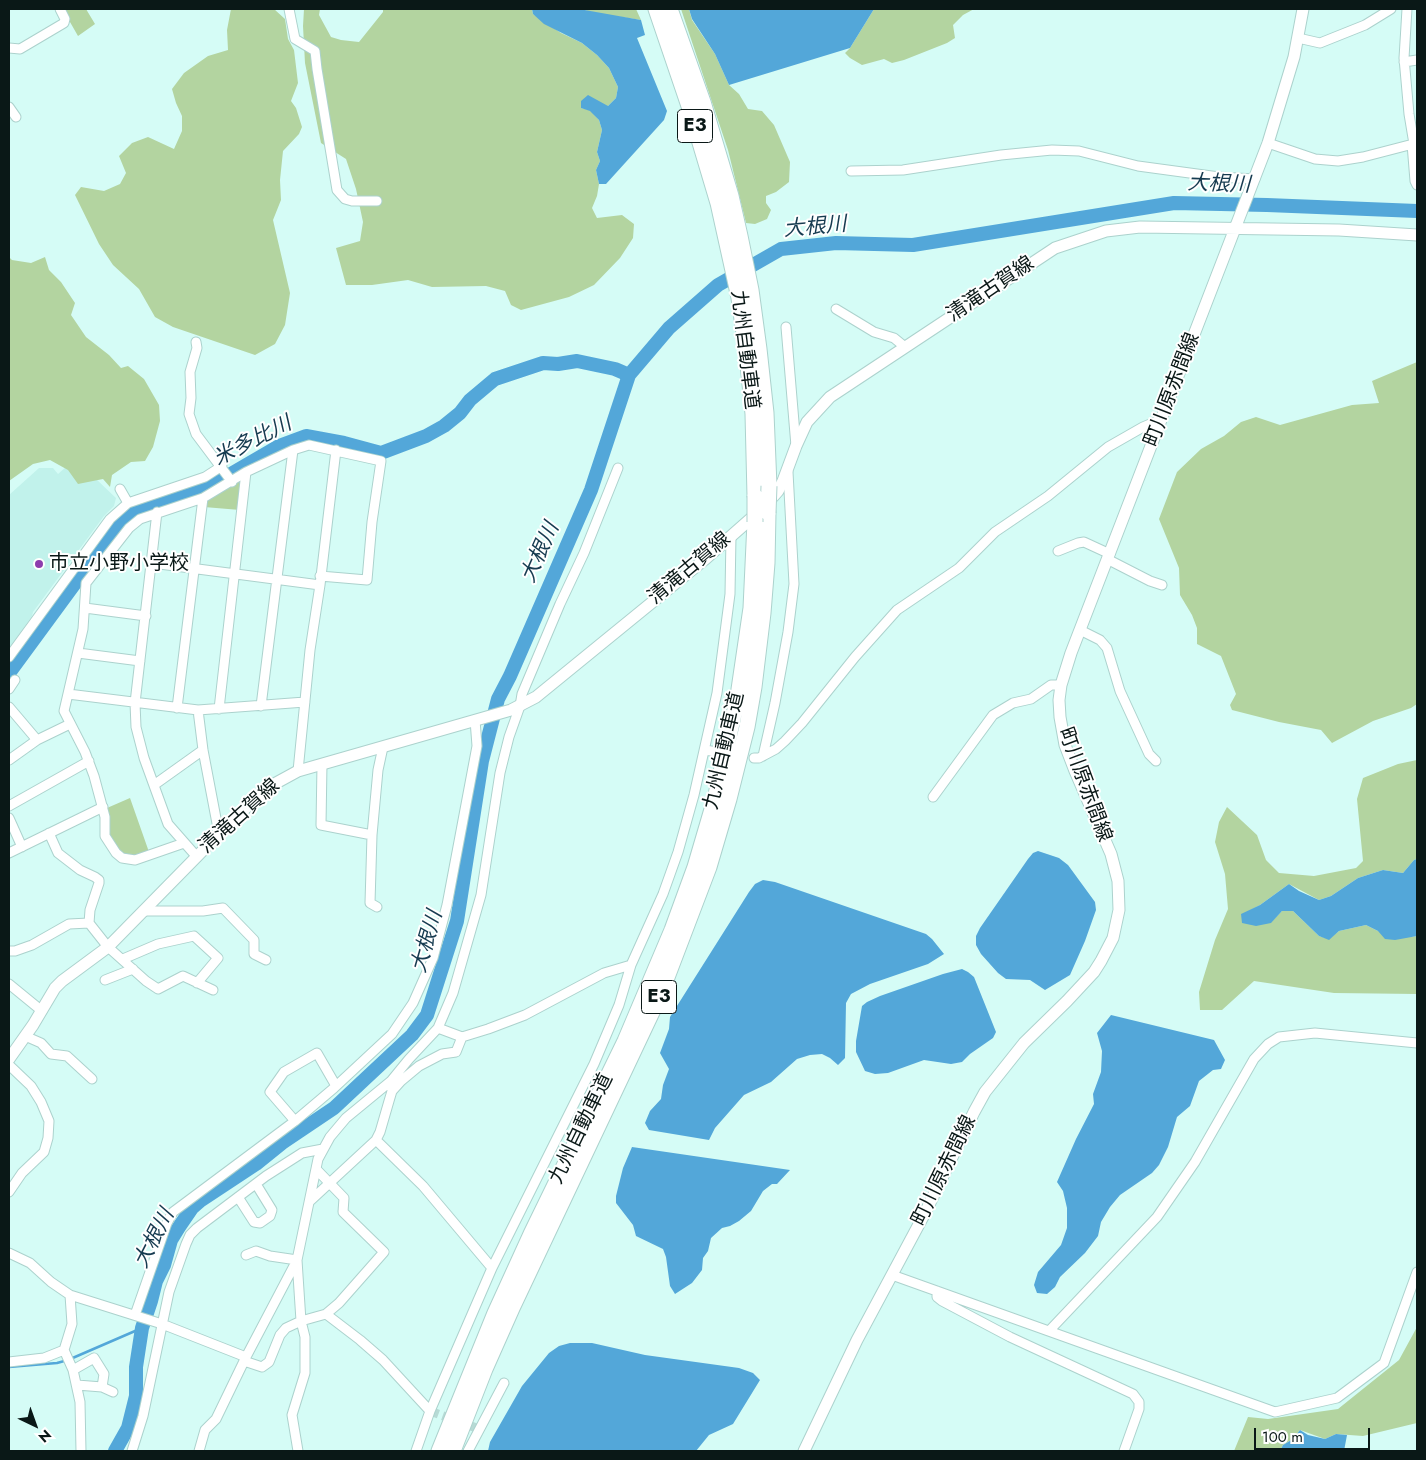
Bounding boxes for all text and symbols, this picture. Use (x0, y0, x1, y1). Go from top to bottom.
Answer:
road number: E3 (678, 110, 712, 142)
water label: 大根川 (1187, 171, 1251, 199)
water label: 大根川 (783, 213, 847, 243)
street label: 清滝古賀線 (943, 252, 1039, 328)
street label: 九州自動車道 (725, 289, 763, 411)
street label: 町川原赤間線 (1140, 330, 1206, 450)
water label: 米多比川 (210, 412, 296, 472)
water label: 大根川 (517, 519, 565, 587)
street label: 清滝古賀線 (644, 528, 736, 610)
place label: 市立小野小学校 (49, 552, 189, 576)
marker: 市立小野小学校 (33, 558, 45, 570)
street label: 九州自動車道 (700, 690, 750, 812)
street label: 町川原赤間線 (1052, 725, 1116, 845)
street label: 清滝古賀線 (195, 775, 285, 859)
water label: 大根川 (407, 908, 449, 976)
road number: E3 (642, 980, 676, 1014)
street label: 九州自動車道 (545, 1070, 619, 1188)
street label: 町川原赤間線 (908, 1112, 982, 1230)
water label: 大根川 (129, 1205, 181, 1273)
north arrow (10, 1400, 60, 1450)
scale bar (1256, 1418, 1372, 1450)
text: N (34, 1425, 56, 1447)
text: 100 m (1262, 1426, 1303, 1448)

